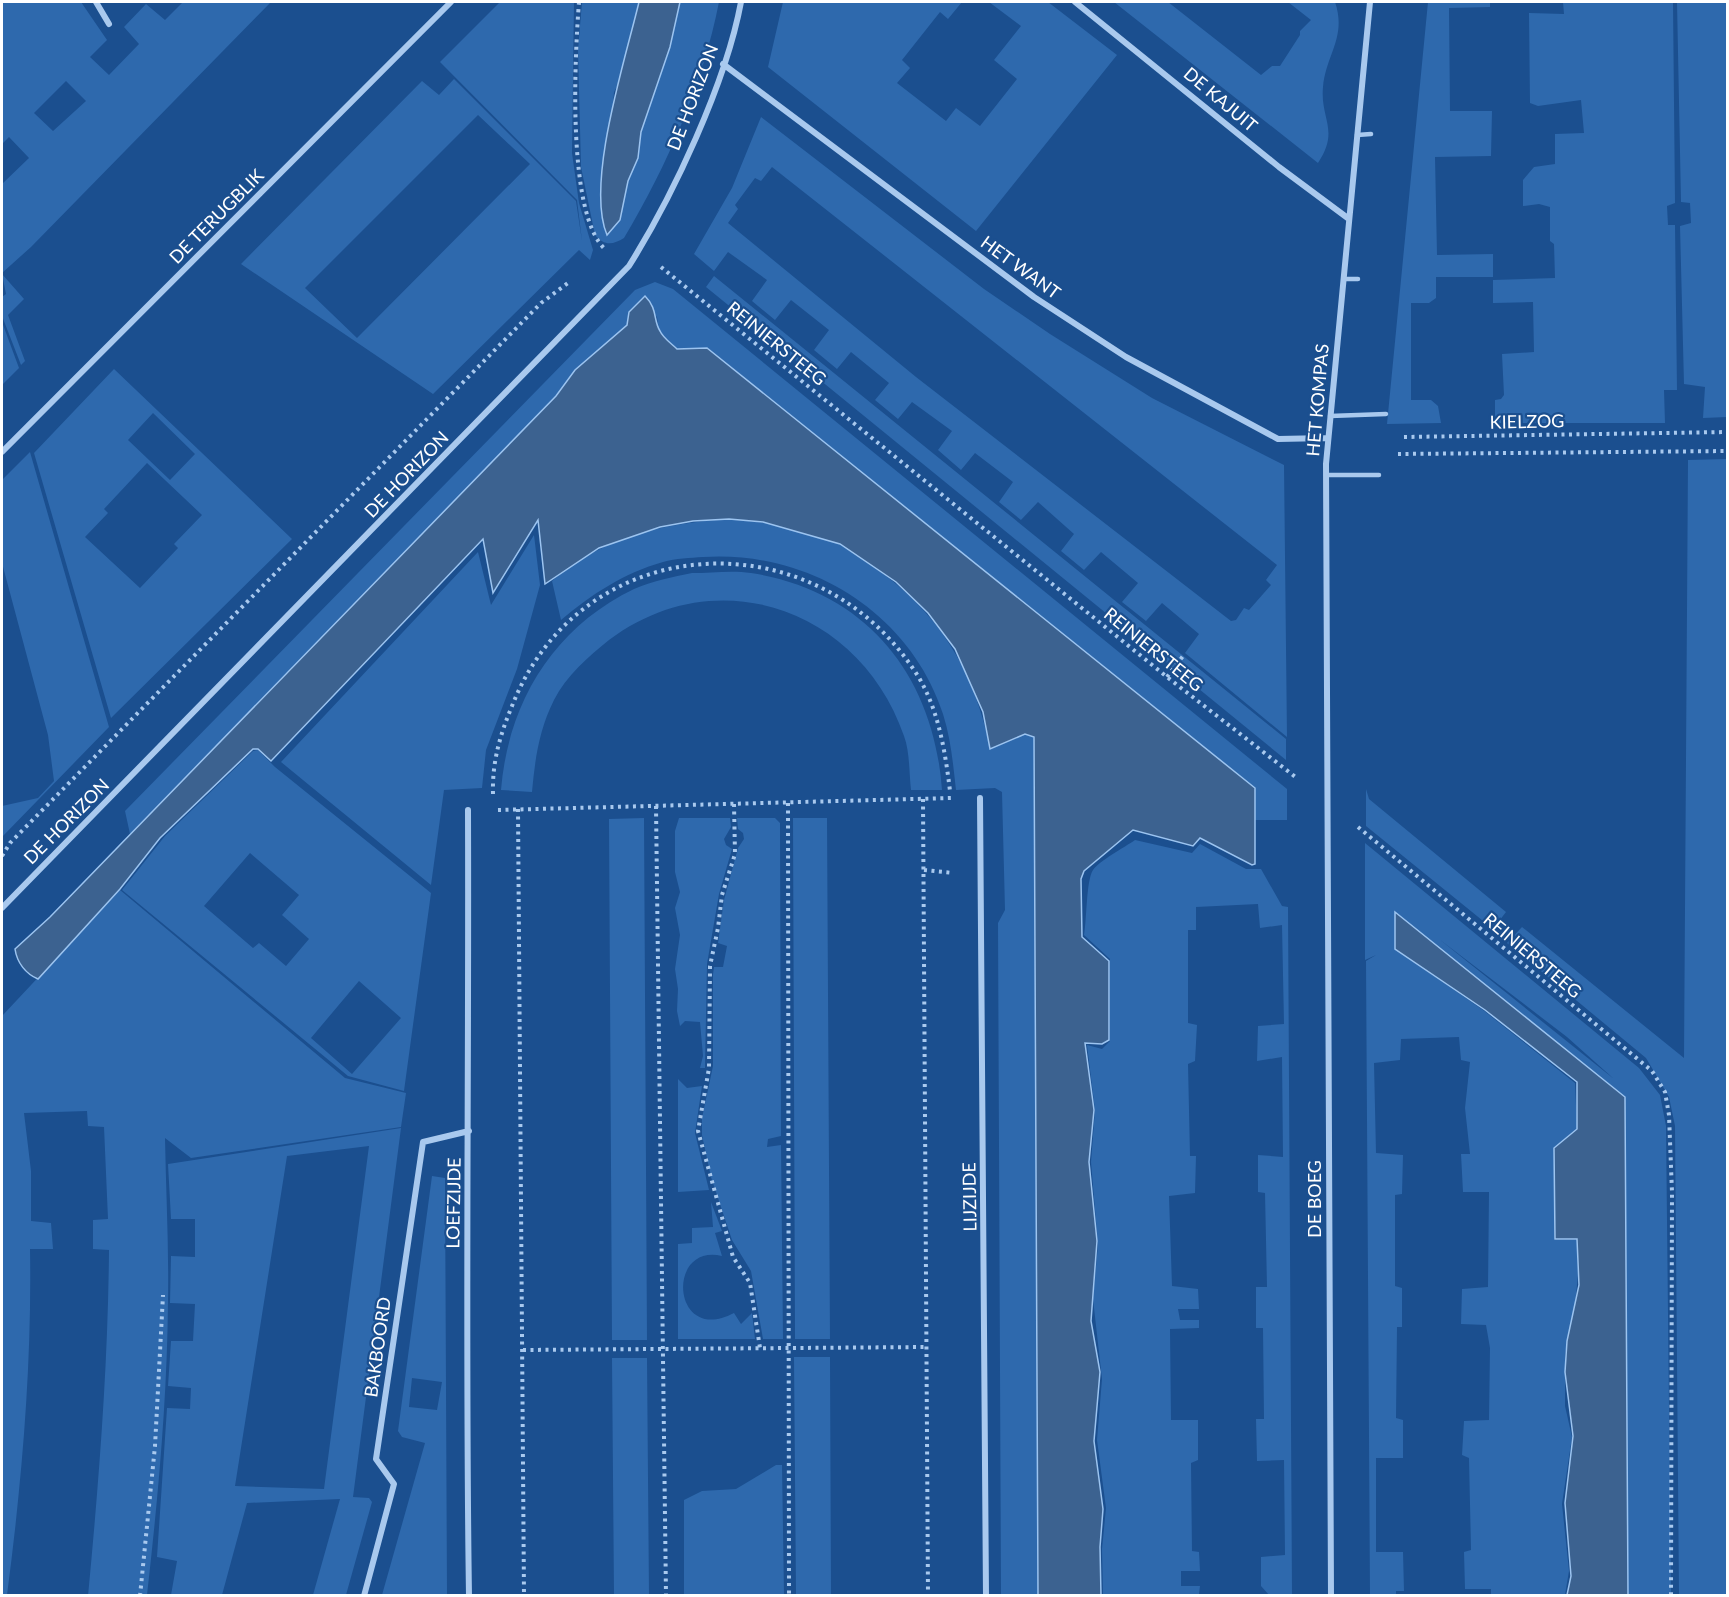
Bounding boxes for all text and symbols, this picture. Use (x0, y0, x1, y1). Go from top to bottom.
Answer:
street label: DE HORIZON (662, 41, 722, 153)
street label: DE KAJUIT (1180, 62, 1263, 136)
street label: DE TERUGBLIK (164, 164, 268, 268)
street label: HET WANT (977, 231, 1065, 303)
street label: REINIERSTEEG (723, 296, 831, 390)
street label: HET KOMPAS (1301, 343, 1333, 457)
street label: KIELZOG (1489, 409, 1565, 433)
street label: DE HORIZON (359, 426, 453, 522)
street label: REINIERSTEEG (1100, 602, 1208, 696)
street label: DE HORIZON (19, 774, 113, 868)
street label: REINIERSTEEG (1479, 908, 1587, 1002)
street label: LOEFZIJDE (441, 1157, 465, 1249)
street label: DE BOEG (1303, 1160, 1325, 1238)
street label: LIJZIJDE (957, 1162, 981, 1232)
street label: BAKBOORD (359, 1295, 395, 1399)

